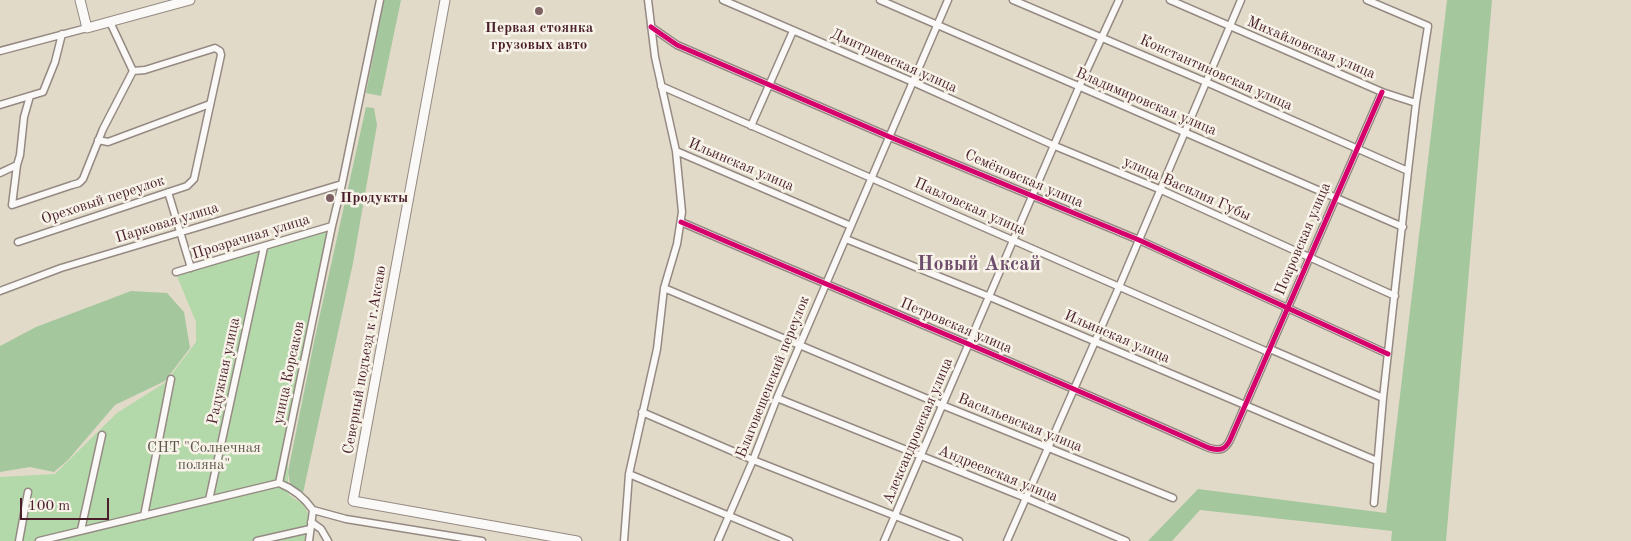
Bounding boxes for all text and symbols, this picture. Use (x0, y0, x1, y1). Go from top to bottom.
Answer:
marker: Первая стоянка грузовых авто (533, 5, 545, 17)
street label: Михайловская улица (1244, 13, 1378, 83)
place label: Первая стоянка грузовых авто (485, 19, 593, 54)
street label: Дмитриевская улица (828, 25, 960, 97)
street label: Константиновская улица (1137, 31, 1295, 115)
street label: Владимировская улица (1073, 64, 1219, 140)
street label: Ильинская улица (685, 135, 797, 195)
street label: Семёновская улица (962, 146, 1086, 212)
street label: улица Василия Губы (1120, 153, 1254, 225)
street label: Ореховый переулок (39, 172, 167, 228)
street label: Павловская улица (911, 174, 1029, 240)
street label: Покровская улица (1271, 180, 1335, 298)
place label: Продукты (340, 189, 408, 207)
marker: Продукты (324, 192, 336, 204)
street label: Парковая улица (113, 199, 221, 247)
street label: Прозрачная улица (190, 211, 312, 263)
district label: Новый Аксай (917, 253, 1041, 277)
street label: Северный подъезд к г.Аксаю (340, 264, 390, 456)
street label: Благовещенский переулок (732, 293, 814, 461)
street label: Петровская улица (897, 294, 1015, 358)
street label: Ильинская улица (1061, 307, 1173, 367)
street label: Радужная улица (204, 316, 244, 426)
street label: улица Корсаков (269, 320, 309, 426)
street label: Александровская улица (879, 355, 957, 507)
street label: Васильевская улица (955, 390, 1085, 456)
park label: СНТ "Солнечная поляна" (147, 439, 261, 474)
street label: Андреевская улица (935, 442, 1061, 506)
scale bar (22, 488, 111, 520)
text: 100 m (28, 499, 70, 514)

